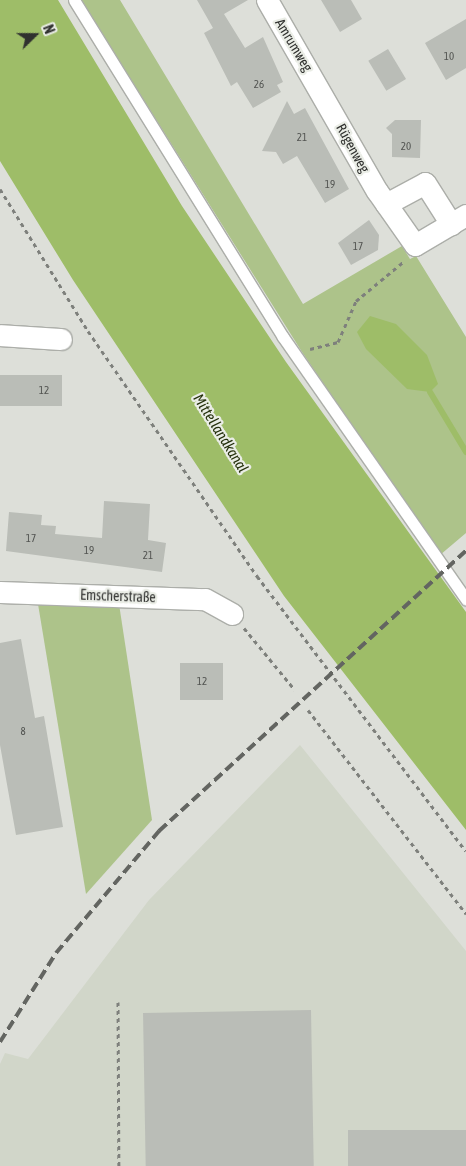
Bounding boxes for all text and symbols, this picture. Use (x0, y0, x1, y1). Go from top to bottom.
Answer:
north arrow (10, 10, 60, 60)
street label: Amrumweg (272, 16, 316, 74)
text: N (40, 23, 58, 36)
house number: 10 (444, 49, 454, 63)
house number: 26 (254, 77, 264, 91)
street label: Rügenweg (333, 121, 373, 175)
house number: 21 (297, 130, 307, 144)
house number: 20 (401, 139, 411, 153)
house number: 19 (325, 177, 335, 191)
house number: 17 (353, 239, 363, 253)
house number: 12 (39, 383, 49, 397)
water label: Mittellandkanal (190, 390, 252, 476)
house number: 17 (26, 531, 36, 545)
house number: 19 (84, 543, 94, 557)
house number: 21 (143, 548, 153, 562)
street label: Emscherstraße (80, 586, 156, 606)
house number: 12 (197, 674, 207, 688)
house number: 8 (20, 724, 26, 738)

